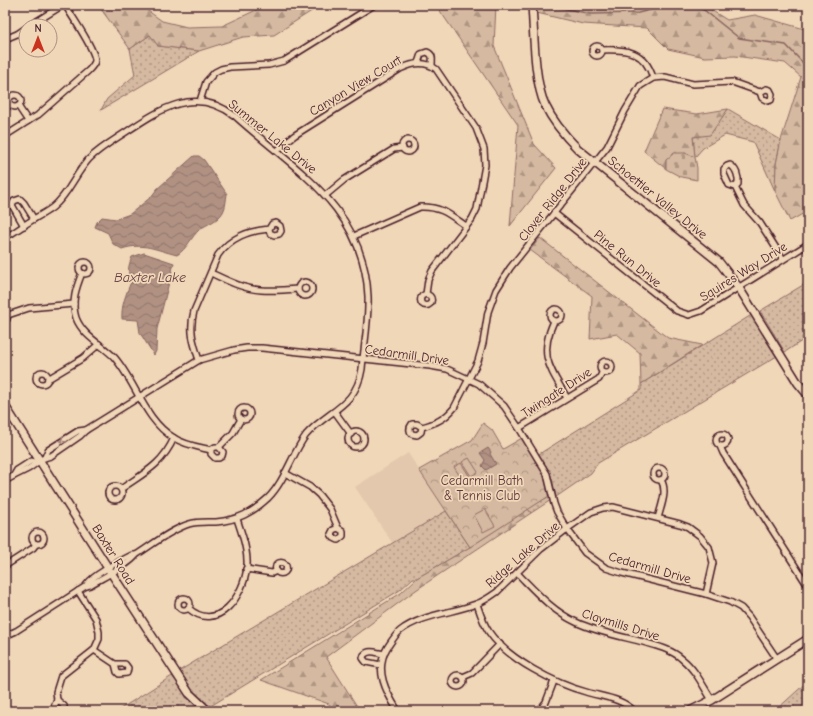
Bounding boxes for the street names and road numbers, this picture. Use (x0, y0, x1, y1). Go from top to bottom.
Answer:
street label: Canyon View Court (306, 51, 405, 119)
street label: Summer Lake Drive (226, 96, 320, 177)
street label: Schoettler Valley Drive (605, 153, 711, 242)
street label: Clover Ridge Drive (515, 154, 590, 244)
street label: Pine Run Drive (591, 227, 665, 290)
street label: Squires Way Drive (697, 238, 790, 304)
street label: Cedarmill Drive (364, 341, 451, 368)
street label: Twingate Drive (518, 364, 595, 421)
street label: Ridge Lake Drive (482, 518, 563, 591)
street label: Baxter Road (89, 521, 138, 587)
street label: Cedarmill Drive (607, 549, 693, 587)
street label: Claymills Drive (580, 606, 662, 644)

